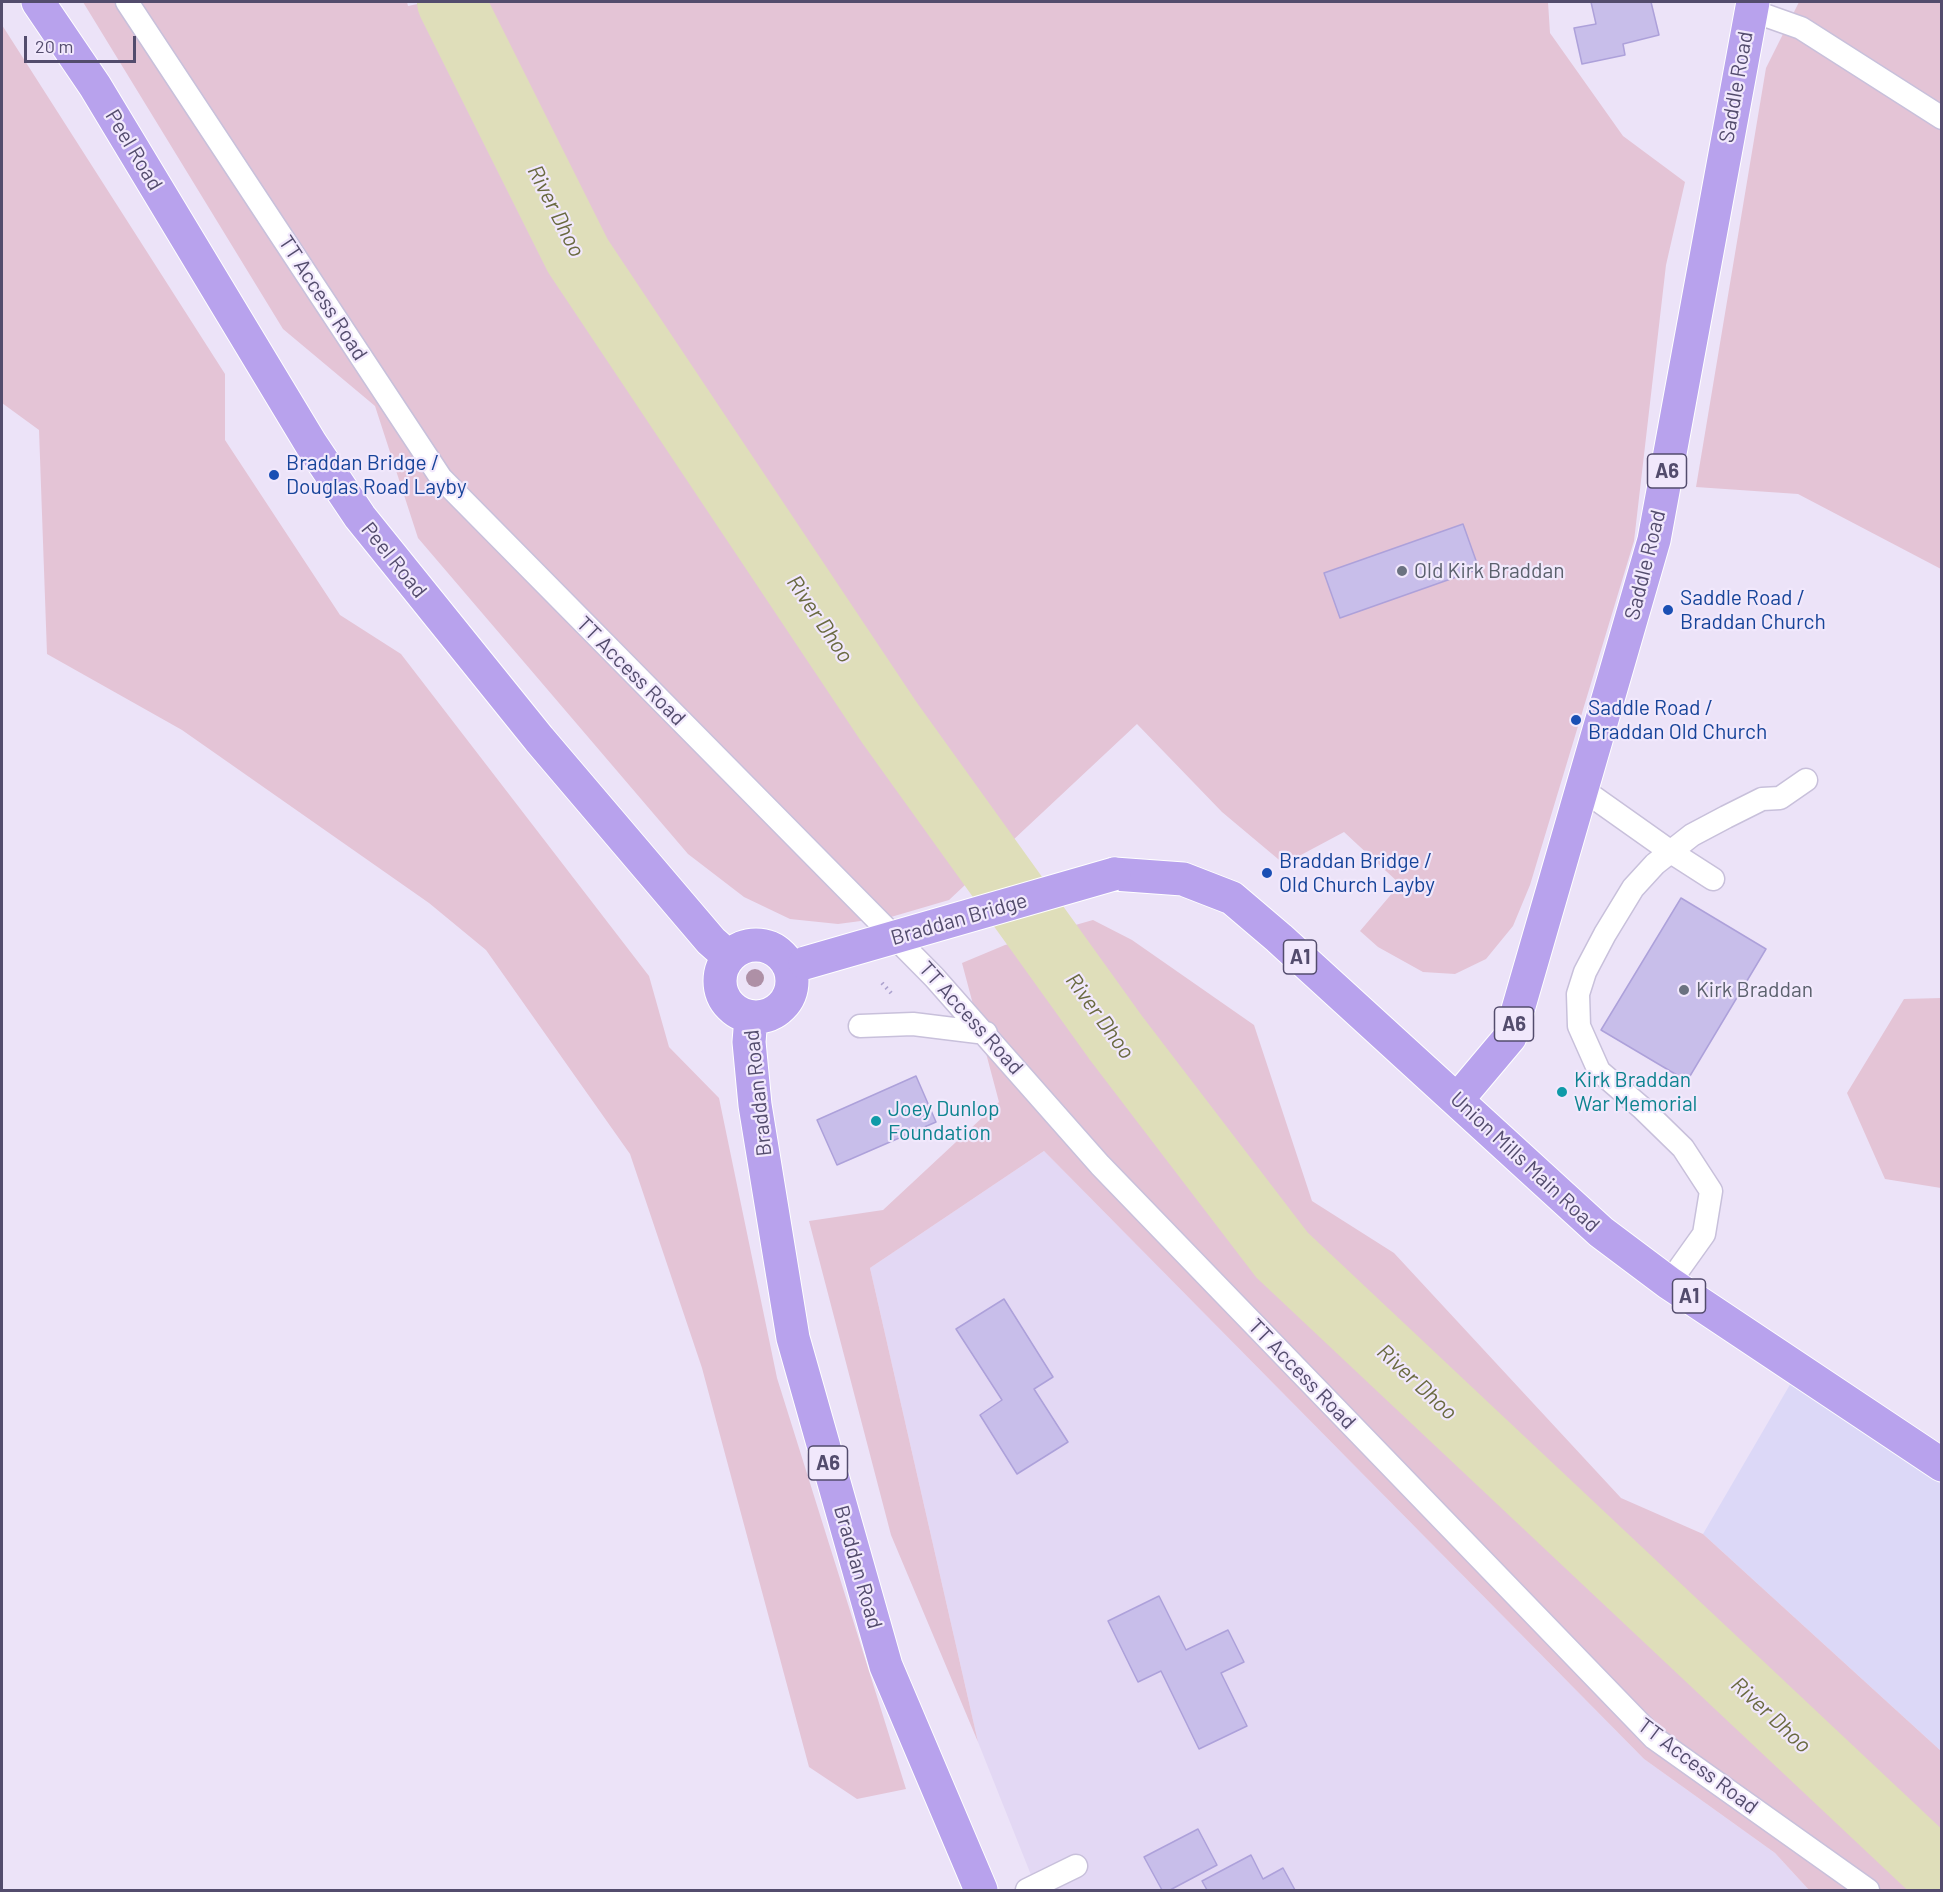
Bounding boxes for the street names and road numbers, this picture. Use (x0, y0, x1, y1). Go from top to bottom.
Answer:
street label: Saddle Road (1714, 29, 1758, 145)
street label: Peel Road (100, 105, 168, 195)
street label: TT Access Road (273, 231, 373, 365)
road number: A6 (1648, 454, 1686, 488)
street label: Saddle Road (1619, 507, 1671, 623)
street label: Peel Road (356, 517, 432, 603)
street label: TT Access Road (571, 611, 691, 731)
street label: Braddan Bridge (888, 887, 1030, 951)
road number: A1 (1284, 940, 1316, 974)
street label: TT Access Road (914, 956, 1028, 1080)
road number: A6 (1494, 1007, 1534, 1041)
street label: Braddan Road (739, 1028, 777, 1158)
street label: Union Mills Main Road (1445, 1086, 1605, 1238)
road number: A1 (1672, 1279, 1706, 1313)
street label: TT Access Road (1243, 1314, 1361, 1434)
road number: A6 (808, 1446, 848, 1480)
street label: Braddan Road (828, 1502, 888, 1632)
street label: TT Access Road (1633, 1713, 1763, 1819)

